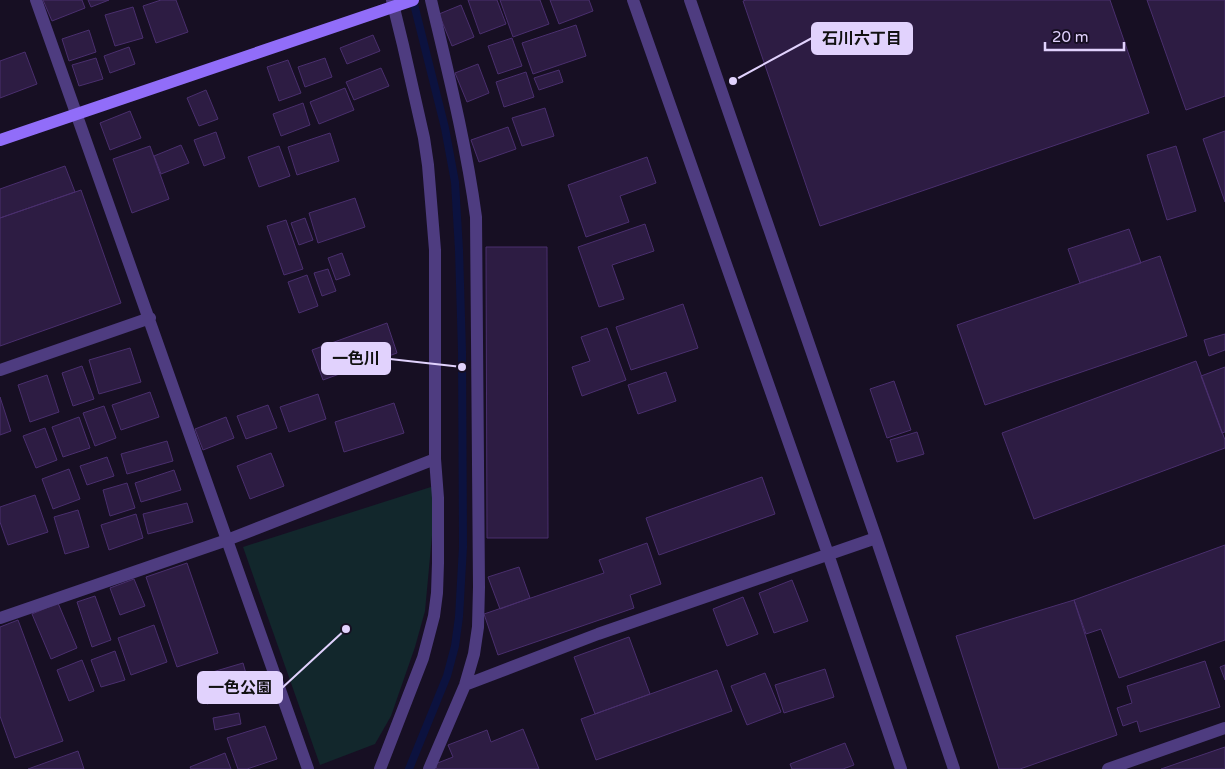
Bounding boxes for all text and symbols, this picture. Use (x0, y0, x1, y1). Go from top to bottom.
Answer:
scale bar (1045, 20, 1124, 52)
callout: 石川六丁目 (812, 23, 912, 54)
text: 20 m (1052, 28, 1089, 46)
text: 石川六丁目 (822, 29, 902, 49)
callout: 一色川 (322, 343, 390, 374)
text: 一色川 (332, 349, 380, 369)
callout: 一色公園 (198, 672, 282, 703)
text: 一色公園 (208, 678, 272, 698)

